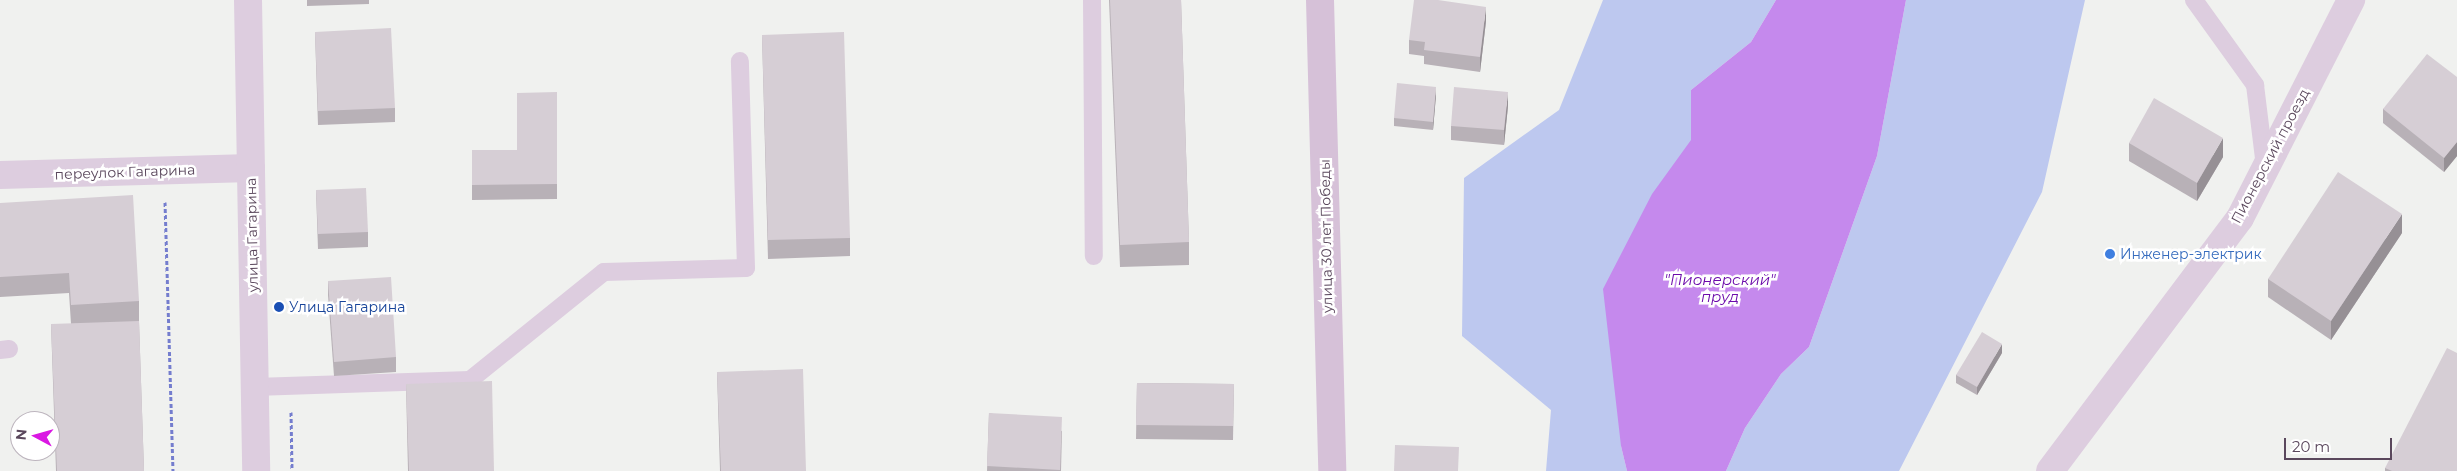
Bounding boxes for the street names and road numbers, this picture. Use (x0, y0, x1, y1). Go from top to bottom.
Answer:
street label: Пионерский проезд (2227, 86, 2313, 226)
street label: улица 30 лет Победы (1316, 159, 1336, 313)
street label: переулок Гагарина (54, 161, 196, 183)
street label: улица Гагарина (243, 177, 261, 293)

